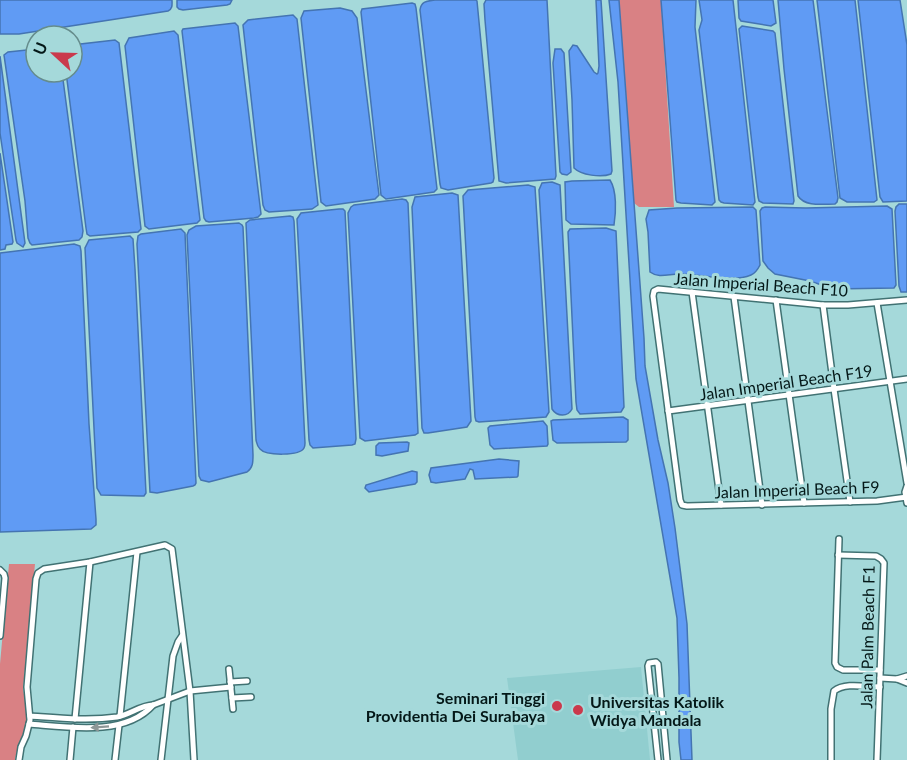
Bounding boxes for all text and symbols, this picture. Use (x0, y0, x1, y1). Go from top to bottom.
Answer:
north arrow (24, 24, 84, 84)
text: U (29, 39, 51, 57)
street label: Jalan Imperial Beach F10 (673, 268, 849, 300)
street label: Jalan Imperial Beach F19 (698, 360, 874, 404)
street label: Jalan Imperial Beach F9 (714, 477, 880, 501)
street label: Jalan Palm Beach F1 (856, 565, 878, 709)
place label: Seminari Tinggi Providentia Dei Surabaya (366, 688, 545, 725)
place label: Universitas Katolik Widya Mandala (590, 692, 725, 729)
marker: Seminari Tinggi Providentia Dei Surabaya (550, 699, 564, 713)
marker: Universitas Katolik Widya Mandala (571, 703, 585, 717)
one-way arrow (91, 722, 110, 731)

